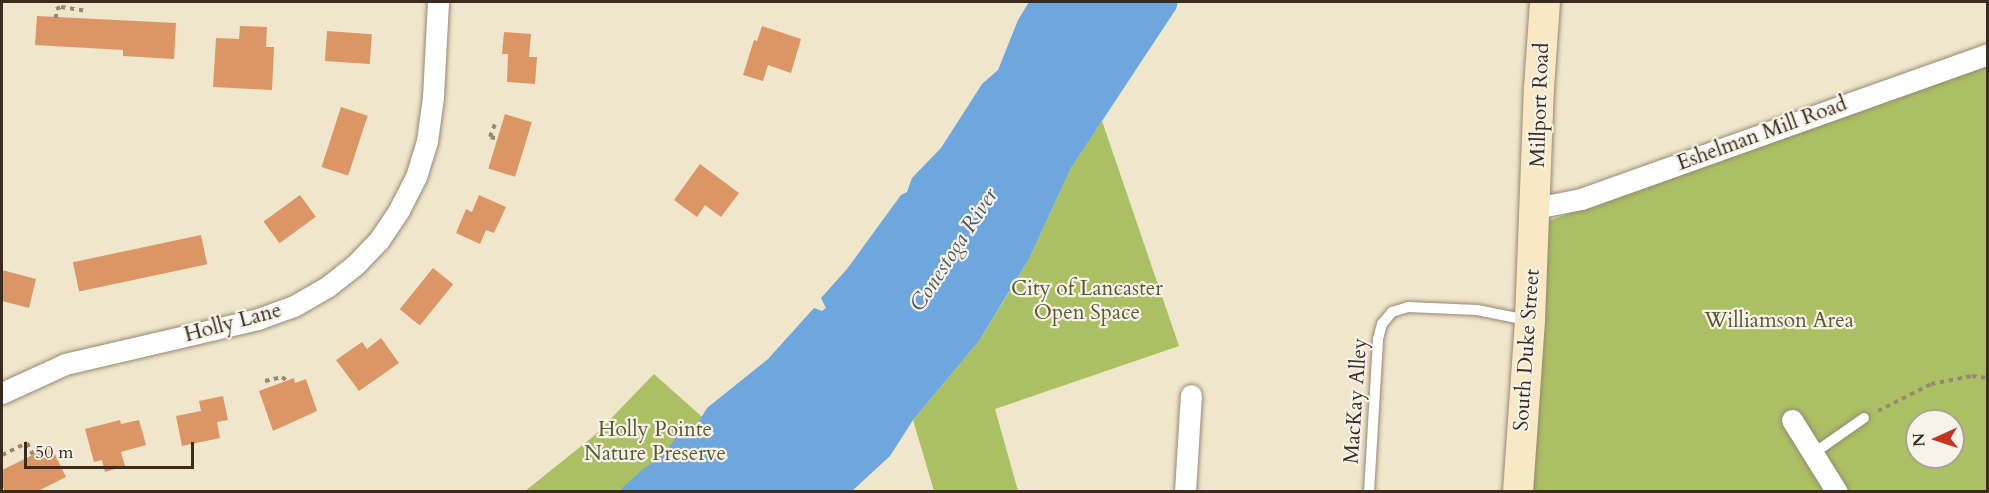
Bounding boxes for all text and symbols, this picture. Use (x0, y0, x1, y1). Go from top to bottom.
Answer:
street label: Millport Road (1525, 42, 1555, 168)
street label: Eshelman Mill Road (1674, 92, 1850, 176)
water label: Conestoga River (904, 184, 1004, 316)
street label: South Duke Street (1509, 268, 1545, 432)
park label: City of Lancaster Open Space (1011, 276, 1163, 326)
street label: Holly Lane (182, 298, 284, 348)
park label: Williamson Area (1704, 308, 1854, 334)
street label: MacKay Alley (1339, 337, 1373, 465)
north arrow (1905, 409, 1965, 469)
park label: Holly Pointe Nature Preserve (584, 417, 726, 467)
scale bar (27, 430, 196, 468)
text: N (1908, 432, 1930, 447)
text: 50 m (35, 440, 74, 465)

